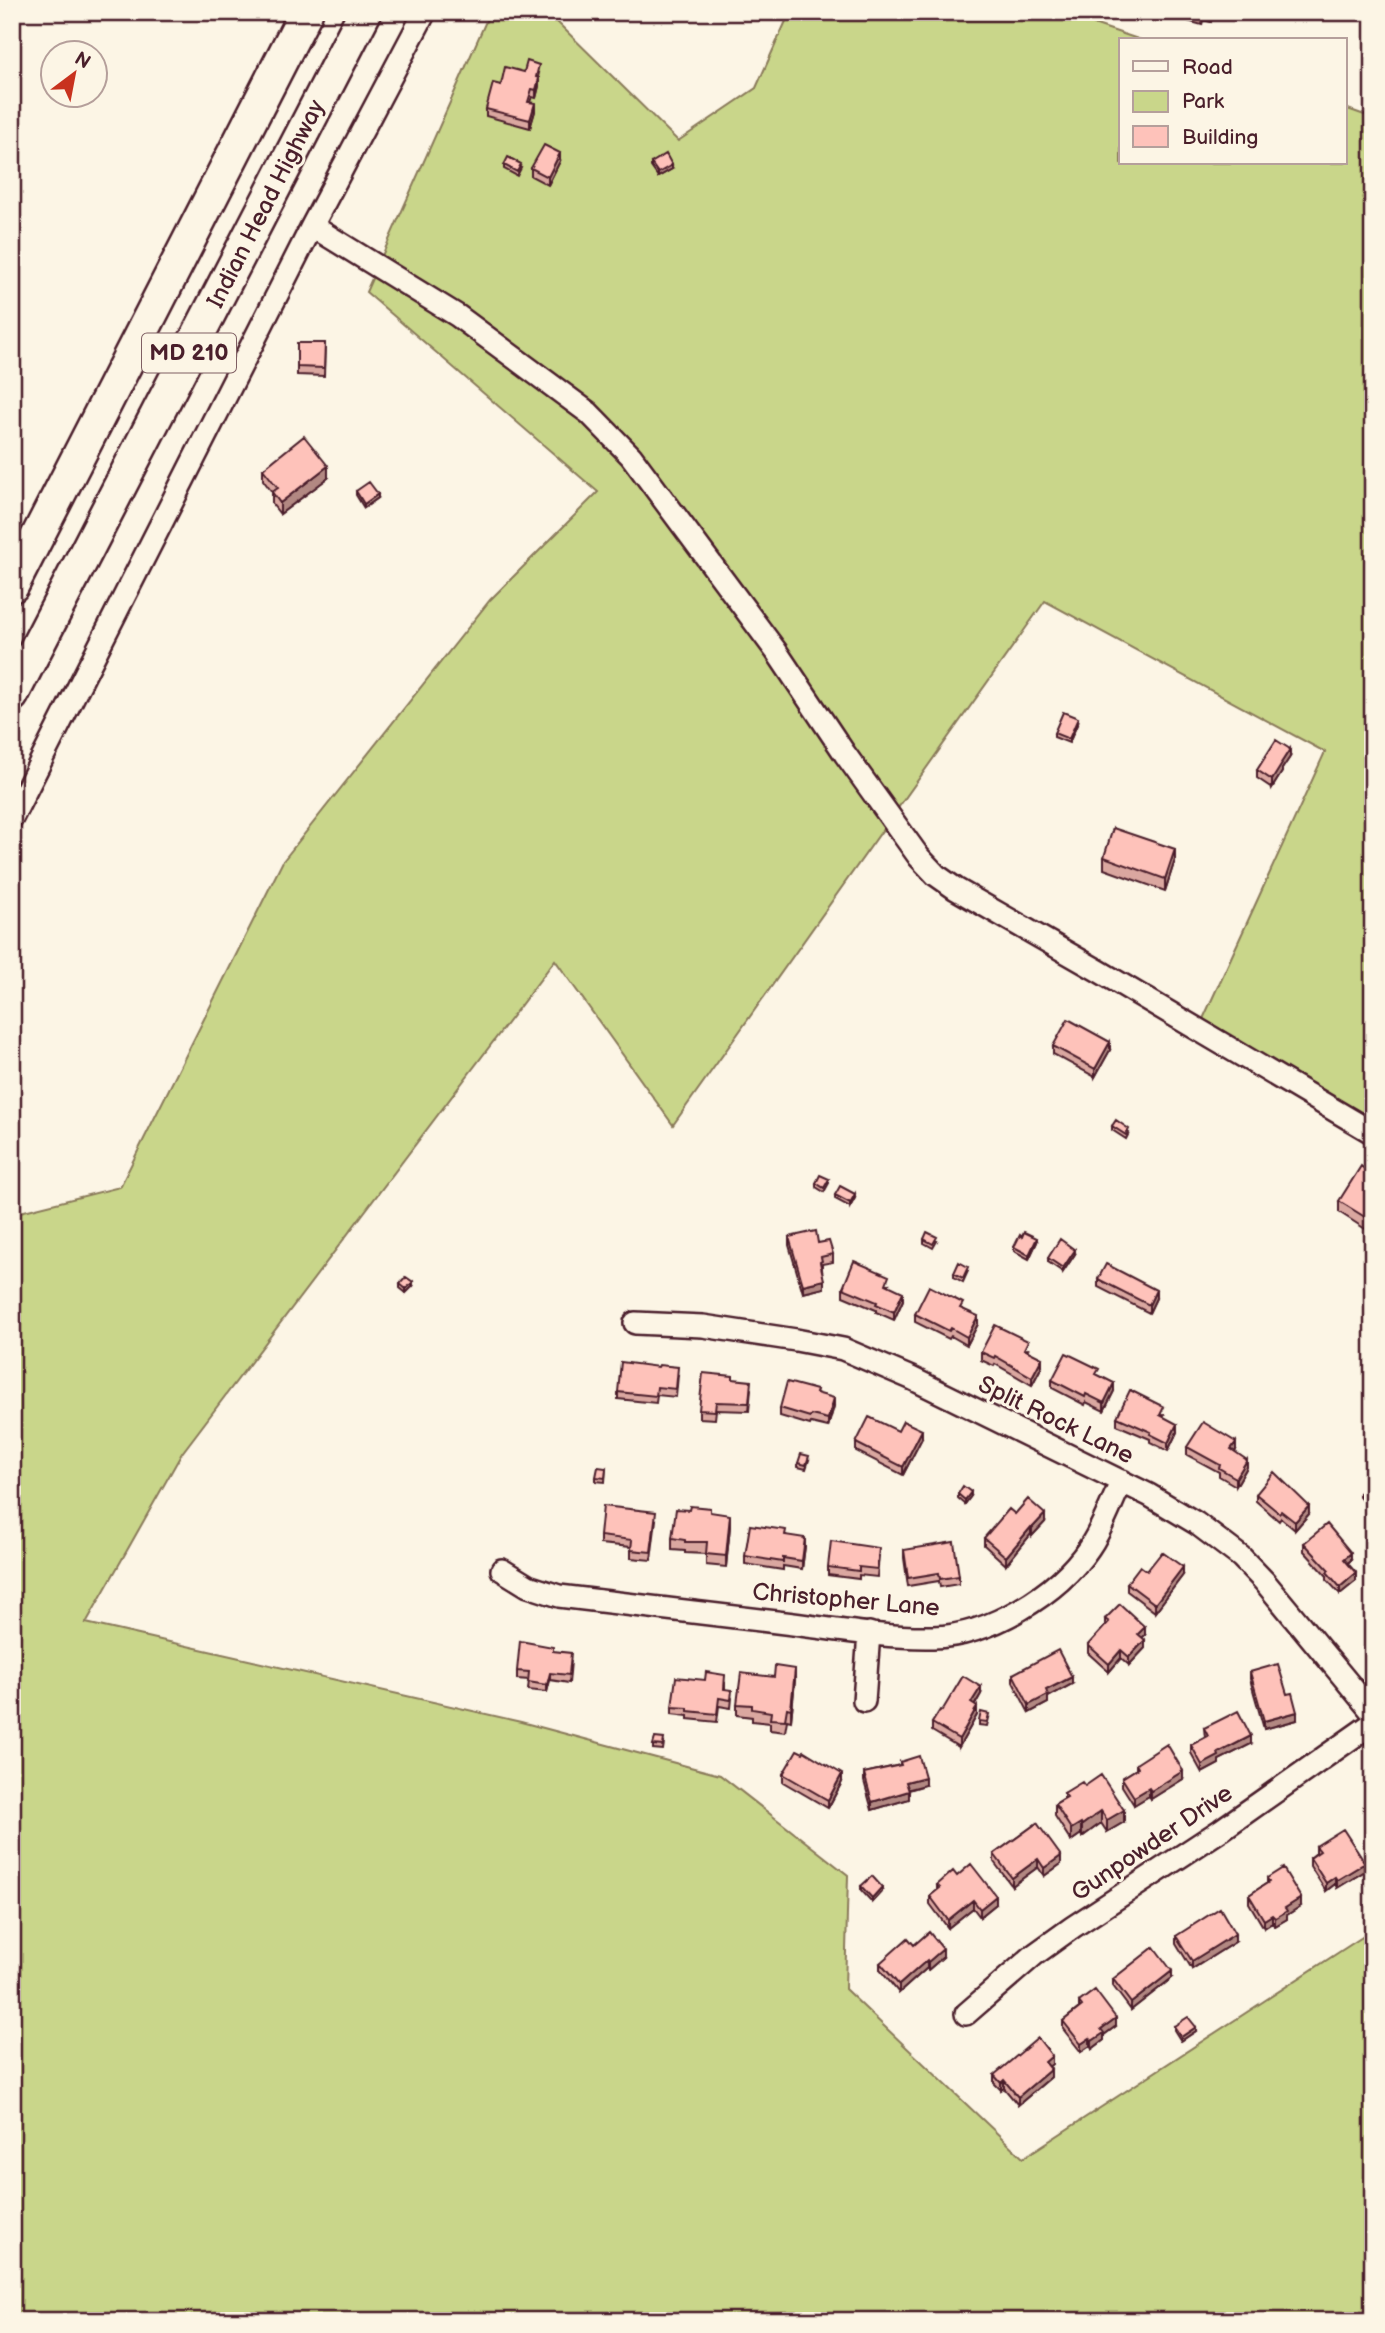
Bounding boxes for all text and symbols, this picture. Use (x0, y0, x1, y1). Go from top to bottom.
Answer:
north arrow (38, 38, 108, 108)
legend (1119, 38, 1346, 164)
text: N (70, 47, 94, 74)
text: Road (1182, 55, 1233, 80)
text: Park (1182, 89, 1225, 114)
street label: Indian Head Highway (201, 95, 331, 313)
text: Building (1182, 125, 1258, 150)
road number: MD 210 (142, 334, 236, 372)
street label: Split Rock Lane (974, 1370, 1138, 1470)
street label: Christopher Lane (751, 1577, 941, 1623)
street label: Gunpowder Drive (1066, 1778, 1238, 1908)

